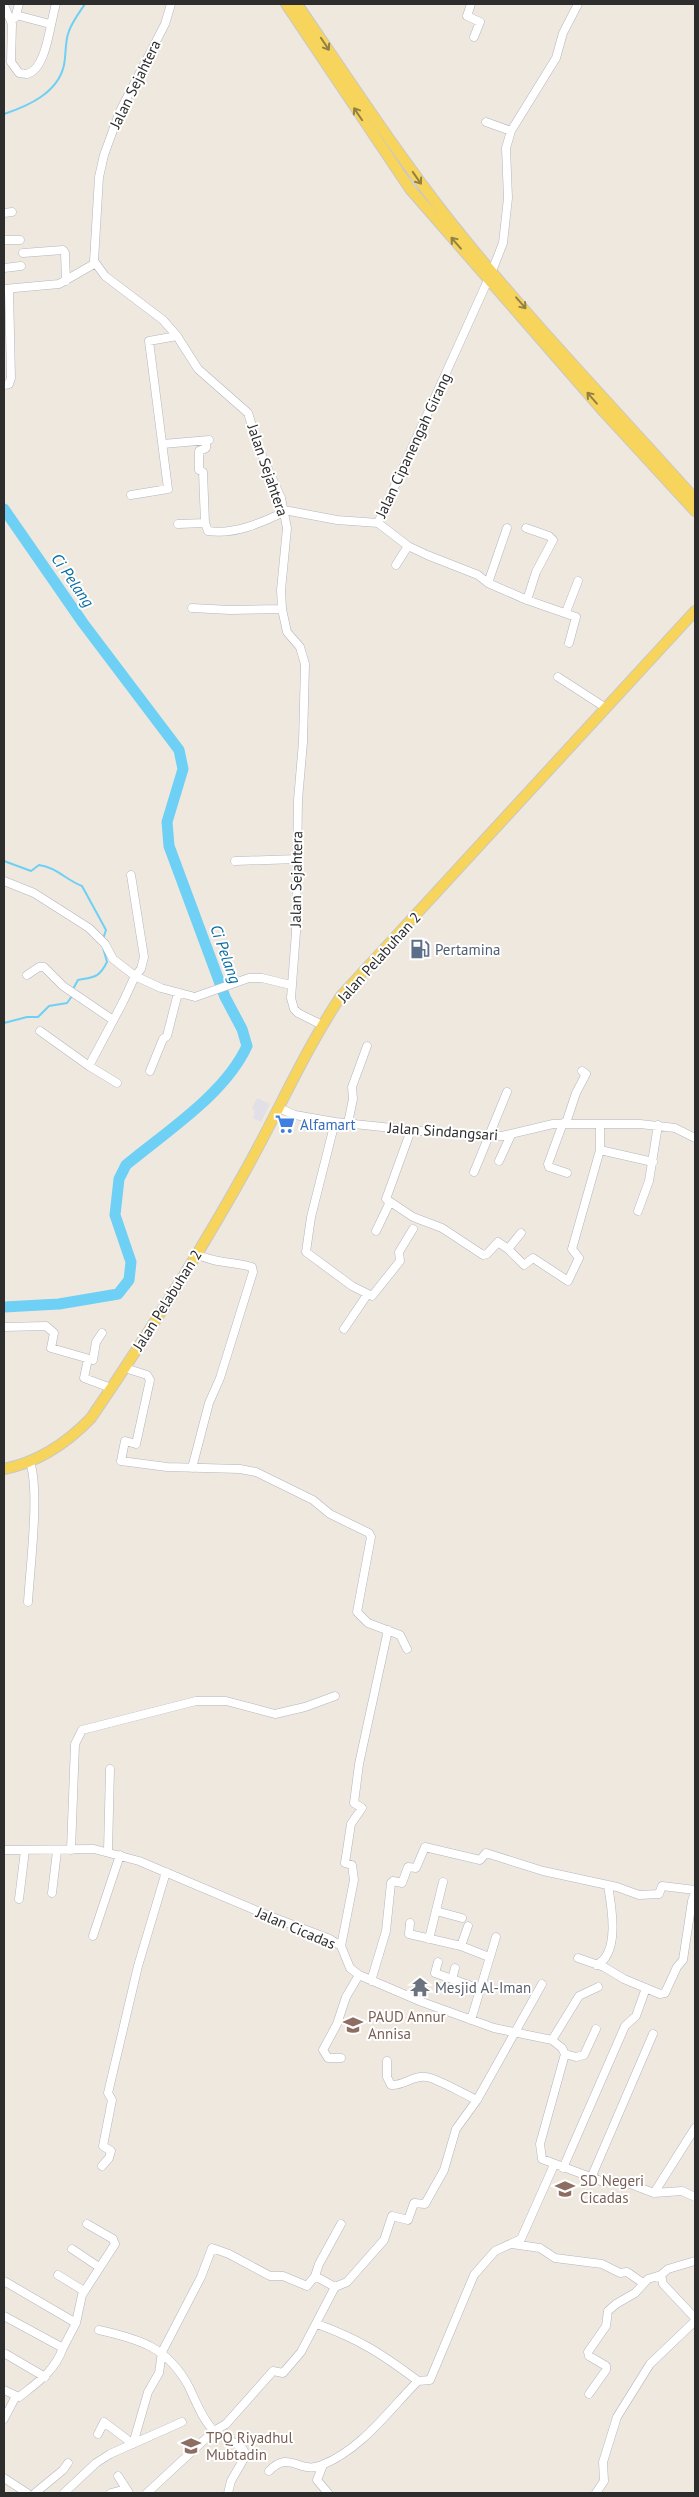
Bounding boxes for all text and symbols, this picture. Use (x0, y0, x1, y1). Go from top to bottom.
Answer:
street label: Jalan Sejahtera (105, 37, 165, 132)
one-way arrow (320, 37, 330, 51)
one-way arrow (353, 107, 363, 121)
one-way arrow (412, 171, 422, 185)
one-way arrow (451, 237, 462, 250)
one-way arrow (515, 296, 526, 309)
street label: Jalan Cipanengah Girang (371, 370, 455, 521)
one-way arrow (586, 391, 597, 404)
street label: Jalan Sejahtera (243, 421, 293, 519)
water label: Ci Pelang (47, 549, 99, 611)
street label: Jalan Sejahtera (286, 831, 306, 928)
street label: Jalan Pelabuhan 2 (333, 908, 425, 1007)
water label: Ci Pelang (206, 922, 246, 986)
fuel station icon: Pertamina (409, 938, 431, 960)
place label: Pertamina (435, 940, 500, 959)
supermarket icon: Alfamart (274, 1113, 296, 1135)
place label: Alfamart (300, 1115, 356, 1134)
street label: Jalan Sindangsari (386, 1118, 499, 1144)
street label: Jalan Pelabuhan 2 (128, 1246, 206, 1355)
street label: Jalan Cicadas (252, 1902, 339, 1953)
temple icon: Mesjid Al-Iman (409, 1976, 431, 1998)
place label: Mesjid Al-Iman (435, 1978, 531, 1997)
place label: PAUD Annur Annisa (368, 2007, 446, 2043)
school or university icon: PAUD Annur Annisa (342, 2014, 364, 2036)
place label: SD Negeri Cicadas (580, 2171, 644, 2207)
school or university icon: SD Negeri Cicadas (554, 2178, 576, 2200)
place label: TPQ Riyadhul Mubtadin (206, 2428, 293, 2464)
school or university icon: TPQ Riyadhul Mubtadin (180, 2435, 202, 2457)

